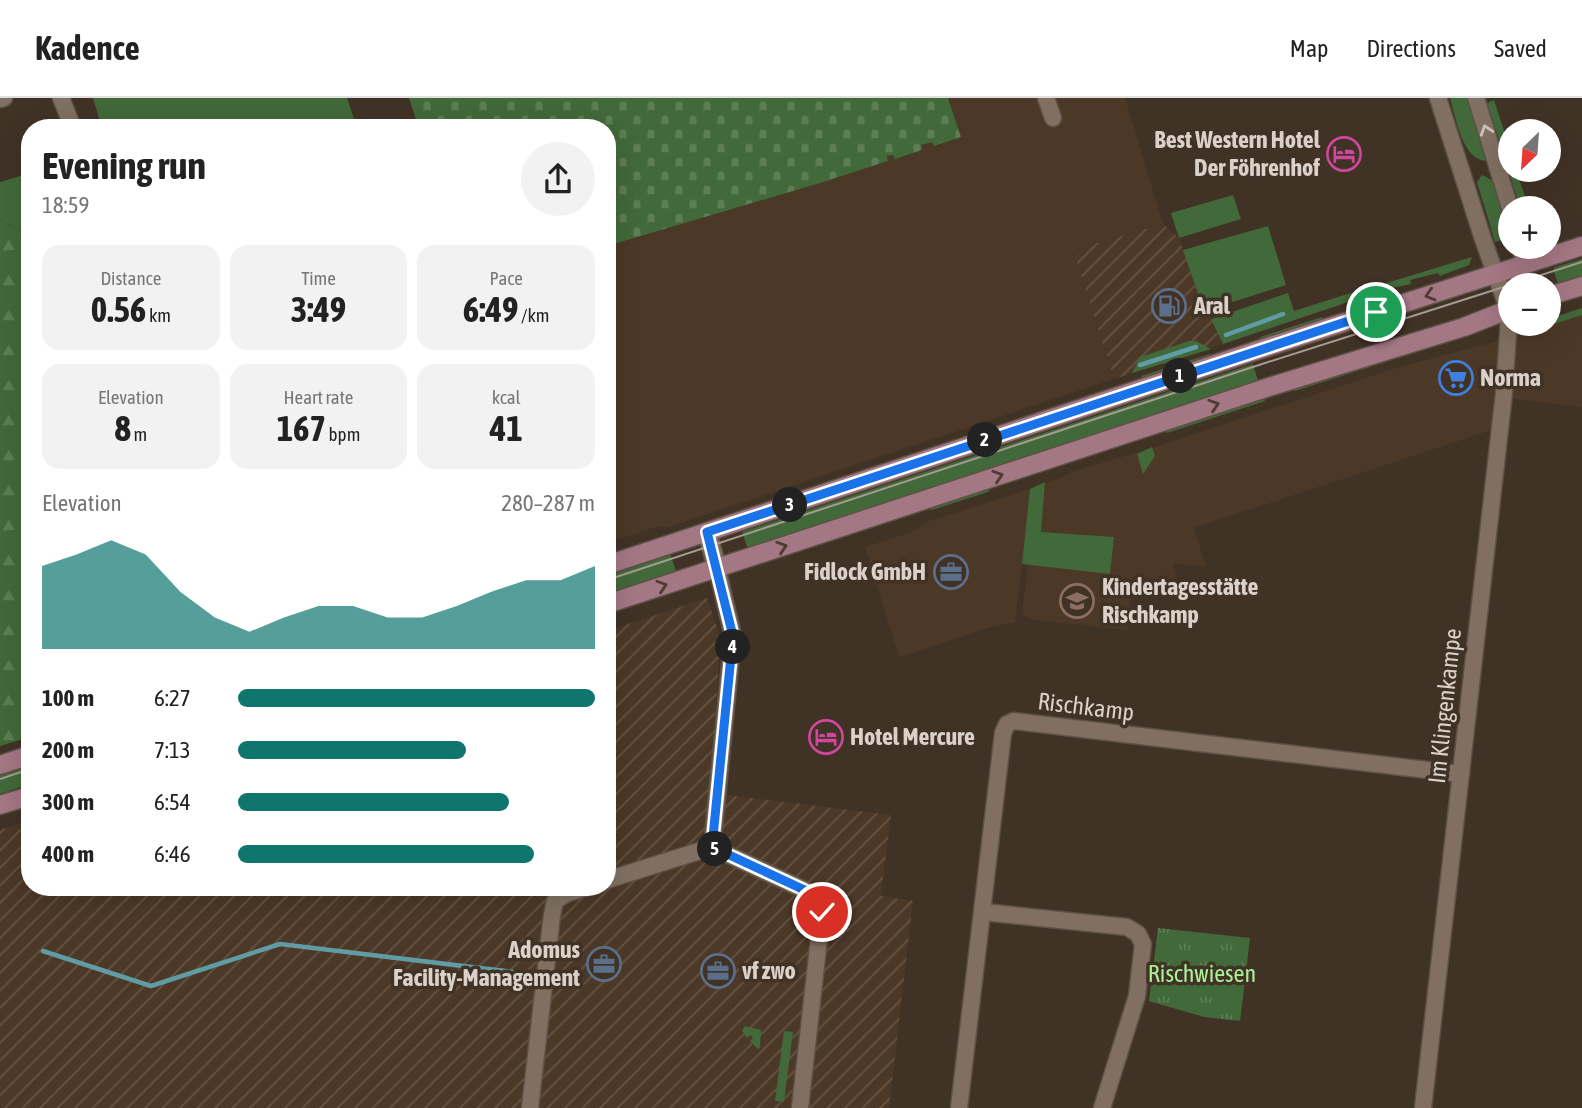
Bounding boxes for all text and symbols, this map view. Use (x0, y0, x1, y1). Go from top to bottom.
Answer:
text: Kadence (35, 29, 140, 67)
text: Map (1290, 35, 1328, 62)
text: Directions (1366, 35, 1456, 62)
text: Saved (1494, 35, 1547, 62)
north arrow (1498, 119, 1561, 182)
map controls (1498, 119, 1561, 336)
one-way arrow (1480, 124, 1494, 136)
place label: Best Western Hotel Der Föhrenhof (1154, 126, 1321, 181)
hotel icon: Best Western Hotel Der Föhrenhof (1325, 135, 1363, 173)
button: share (521, 142, 595, 216)
text: Evening run (42, 144, 206, 187)
text: 18:59 (42, 192, 89, 218)
button: + (1498, 196, 1561, 259)
text: Distance (100, 267, 161, 289)
text: Time (301, 267, 336, 289)
text: Pace (489, 267, 523, 289)
button: − (1498, 273, 1561, 336)
pin (1346, 282, 1406, 342)
fuel station icon: Aral (1150, 287, 1188, 325)
one-way arrow (1425, 287, 1437, 302)
text: 0.56 (91, 289, 146, 329)
text: 3:49 (291, 289, 346, 329)
text: 6:49 (463, 289, 518, 329)
place label: Aral (1193, 292, 1231, 319)
icon: arrive (1357, 293, 1395, 331)
text: km (146, 304, 171, 326)
text: /km (518, 304, 550, 326)
pin: 1 (1162, 358, 1198, 394)
supermarket icon: Norma (1437, 359, 1475, 397)
text: 1 (1175, 364, 1184, 386)
place label: Norma (1480, 364, 1541, 391)
text: Elevation (98, 386, 164, 408)
text: Heart rate (284, 386, 353, 408)
text: kcal (492, 386, 521, 408)
one-way arrow (1207, 399, 1220, 413)
text: 8 (114, 408, 131, 448)
text: 167 (277, 408, 326, 448)
text: 41 (490, 408, 523, 448)
pin: 2 (968, 422, 1002, 458)
text: m (131, 423, 147, 445)
text: bpm (326, 423, 360, 445)
text: 2 (980, 428, 989, 450)
one-way arrow (991, 469, 1003, 484)
pin: 3 (772, 488, 808, 522)
text: Elevation (42, 490, 122, 516)
text: 280–287 m (501, 490, 595, 516)
text: 3 (785, 493, 794, 515)
one-way arrow (775, 540, 787, 555)
office icon: Fidlock GmbH (932, 553, 970, 591)
place label: Fidlock GmbH (804, 558, 926, 585)
place label: Kindertagesstätte Rischkamp (1102, 573, 1258, 628)
one-way arrow (655, 580, 668, 594)
school or university icon: Kindertagesstätte Rischkamp (1058, 582, 1096, 620)
street label: Im Klingenkampe (1423, 627, 1466, 785)
pin: 4 (716, 630, 750, 664)
text: 4 (728, 635, 737, 657)
text: 100 m (42, 685, 94, 711)
text: 6:27 (154, 685, 191, 711)
street label: Rischkamp (1036, 687, 1136, 726)
hotel icon: Hotel Mercure (807, 718, 845, 756)
place label: Hotel Mercure (850, 723, 975, 750)
text: 200 m (42, 737, 94, 763)
text: 7:13 (154, 737, 191, 763)
text: 300 m (42, 789, 94, 815)
text: 6:54 (154, 789, 191, 815)
pin: 5 (698, 832, 732, 866)
text: 5 (710, 837, 719, 859)
text: 400 m (42, 841, 94, 867)
text: 6:46 (154, 841, 191, 867)
pin (792, 882, 852, 942)
icon: check (803, 893, 841, 931)
place label: Adomus Facility-Management (393, 936, 581, 991)
office icon: Adomus Facility-Management (585, 945, 623, 983)
office icon: vf zwo (699, 952, 737, 990)
place label: vf zwo (742, 957, 796, 984)
park label: Rischwiesen (1148, 960, 1256, 987)

